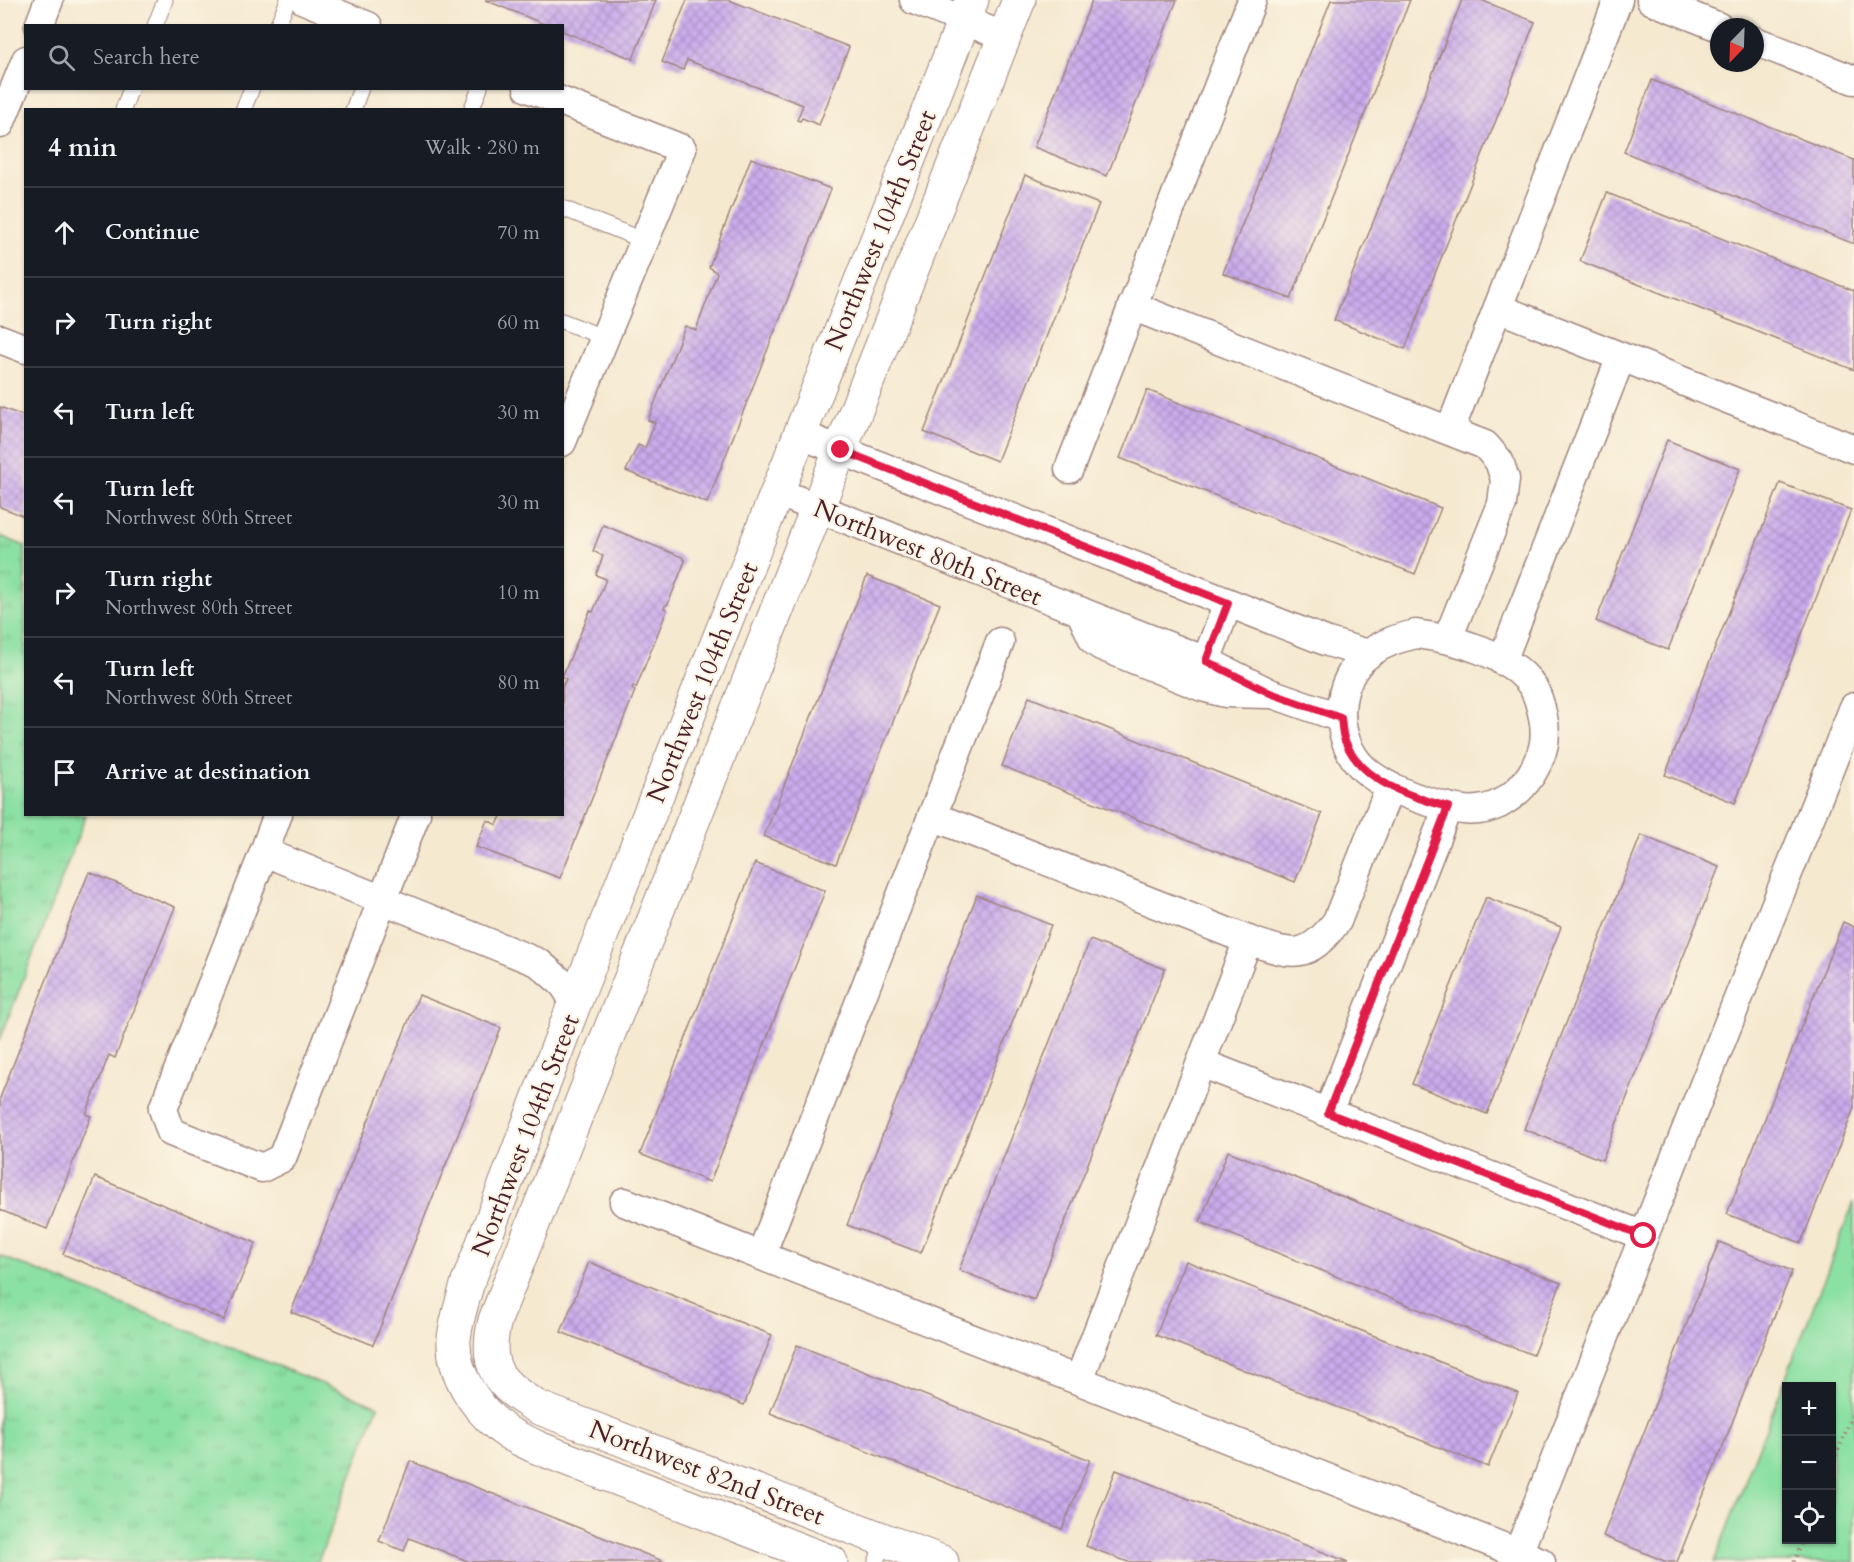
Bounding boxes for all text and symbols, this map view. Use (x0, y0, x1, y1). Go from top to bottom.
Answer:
north arrow (1710, 18, 1764, 72)
search box (24, 24, 564, 90)
icon: search (45, 41, 78, 74)
text: Search here (93, 42, 200, 72)
street label: Northwest 104th Street (816, 105, 945, 356)
text: 4 min (48, 130, 117, 165)
text: Walk · 280 m (425, 134, 540, 161)
icon: ahead (48, 216, 81, 249)
text: Continue (105, 217, 200, 247)
text: 70 m (497, 219, 540, 246)
icon: right (48, 306, 81, 339)
text: Turn right (105, 307, 212, 337)
text: 60 m (497, 309, 540, 336)
icon: left (48, 396, 81, 429)
text: Turn left (105, 397, 194, 427)
text: 30 m (497, 399, 540, 426)
route end (827, 436, 853, 462)
text: Turn left (105, 474, 194, 504)
icon: left (48, 486, 81, 519)
text: 30 m (497, 489, 540, 516)
street label: Northwest 80th Street (808, 491, 1047, 614)
text: Northwest 80th Street (105, 504, 292, 531)
street label: Northwest 104th Street (638, 557, 767, 808)
text: Turn right (105, 564, 212, 594)
icon: right (48, 576, 81, 609)
text: 10 m (497, 579, 540, 606)
text: Northwest 80th Street (105, 594, 292, 621)
text: Turn left (105, 654, 194, 684)
icon: left (48, 666, 81, 699)
text: 80 m (497, 669, 540, 696)
text: Northwest 80th Street (105, 684, 292, 711)
icon: arrive (48, 756, 81, 789)
text: Arrive at destination (105, 757, 310, 787)
street label: Northwest 104th Street (463, 1009, 588, 1261)
route start (1630, 1222, 1656, 1248)
map controls (1782, 1382, 1836, 1544)
button: + (1782, 1382, 1836, 1436)
street label: Northwest 82nd Street (584, 1411, 830, 1534)
button: − (1782, 1436, 1836, 1490)
button: locate (1782, 1490, 1836, 1544)

